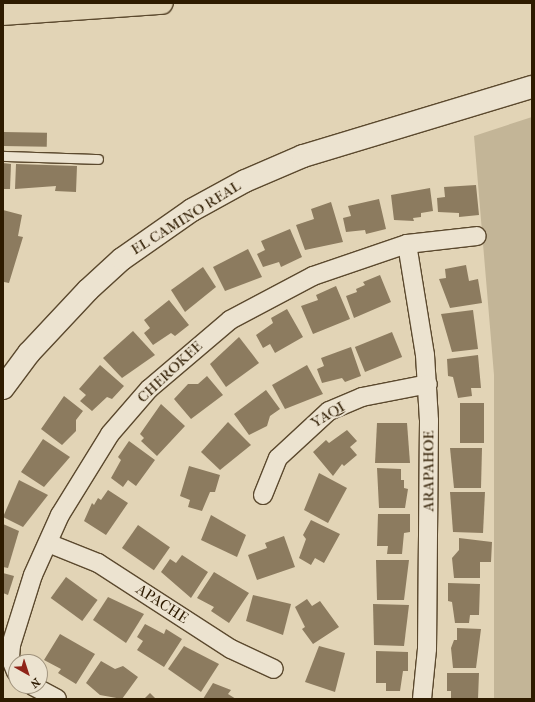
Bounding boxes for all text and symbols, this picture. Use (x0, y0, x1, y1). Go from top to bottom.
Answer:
street label: EL CAMINO REAL (128, 177, 244, 259)
street label: CHEROKEE (134, 337, 206, 407)
street label: YAQI (308, 398, 348, 432)
street label: ARAPAHOE (420, 430, 438, 512)
street label: APACHE (132, 580, 192, 628)
north arrow (8, 654, 48, 694)
text: N (28, 675, 43, 691)

